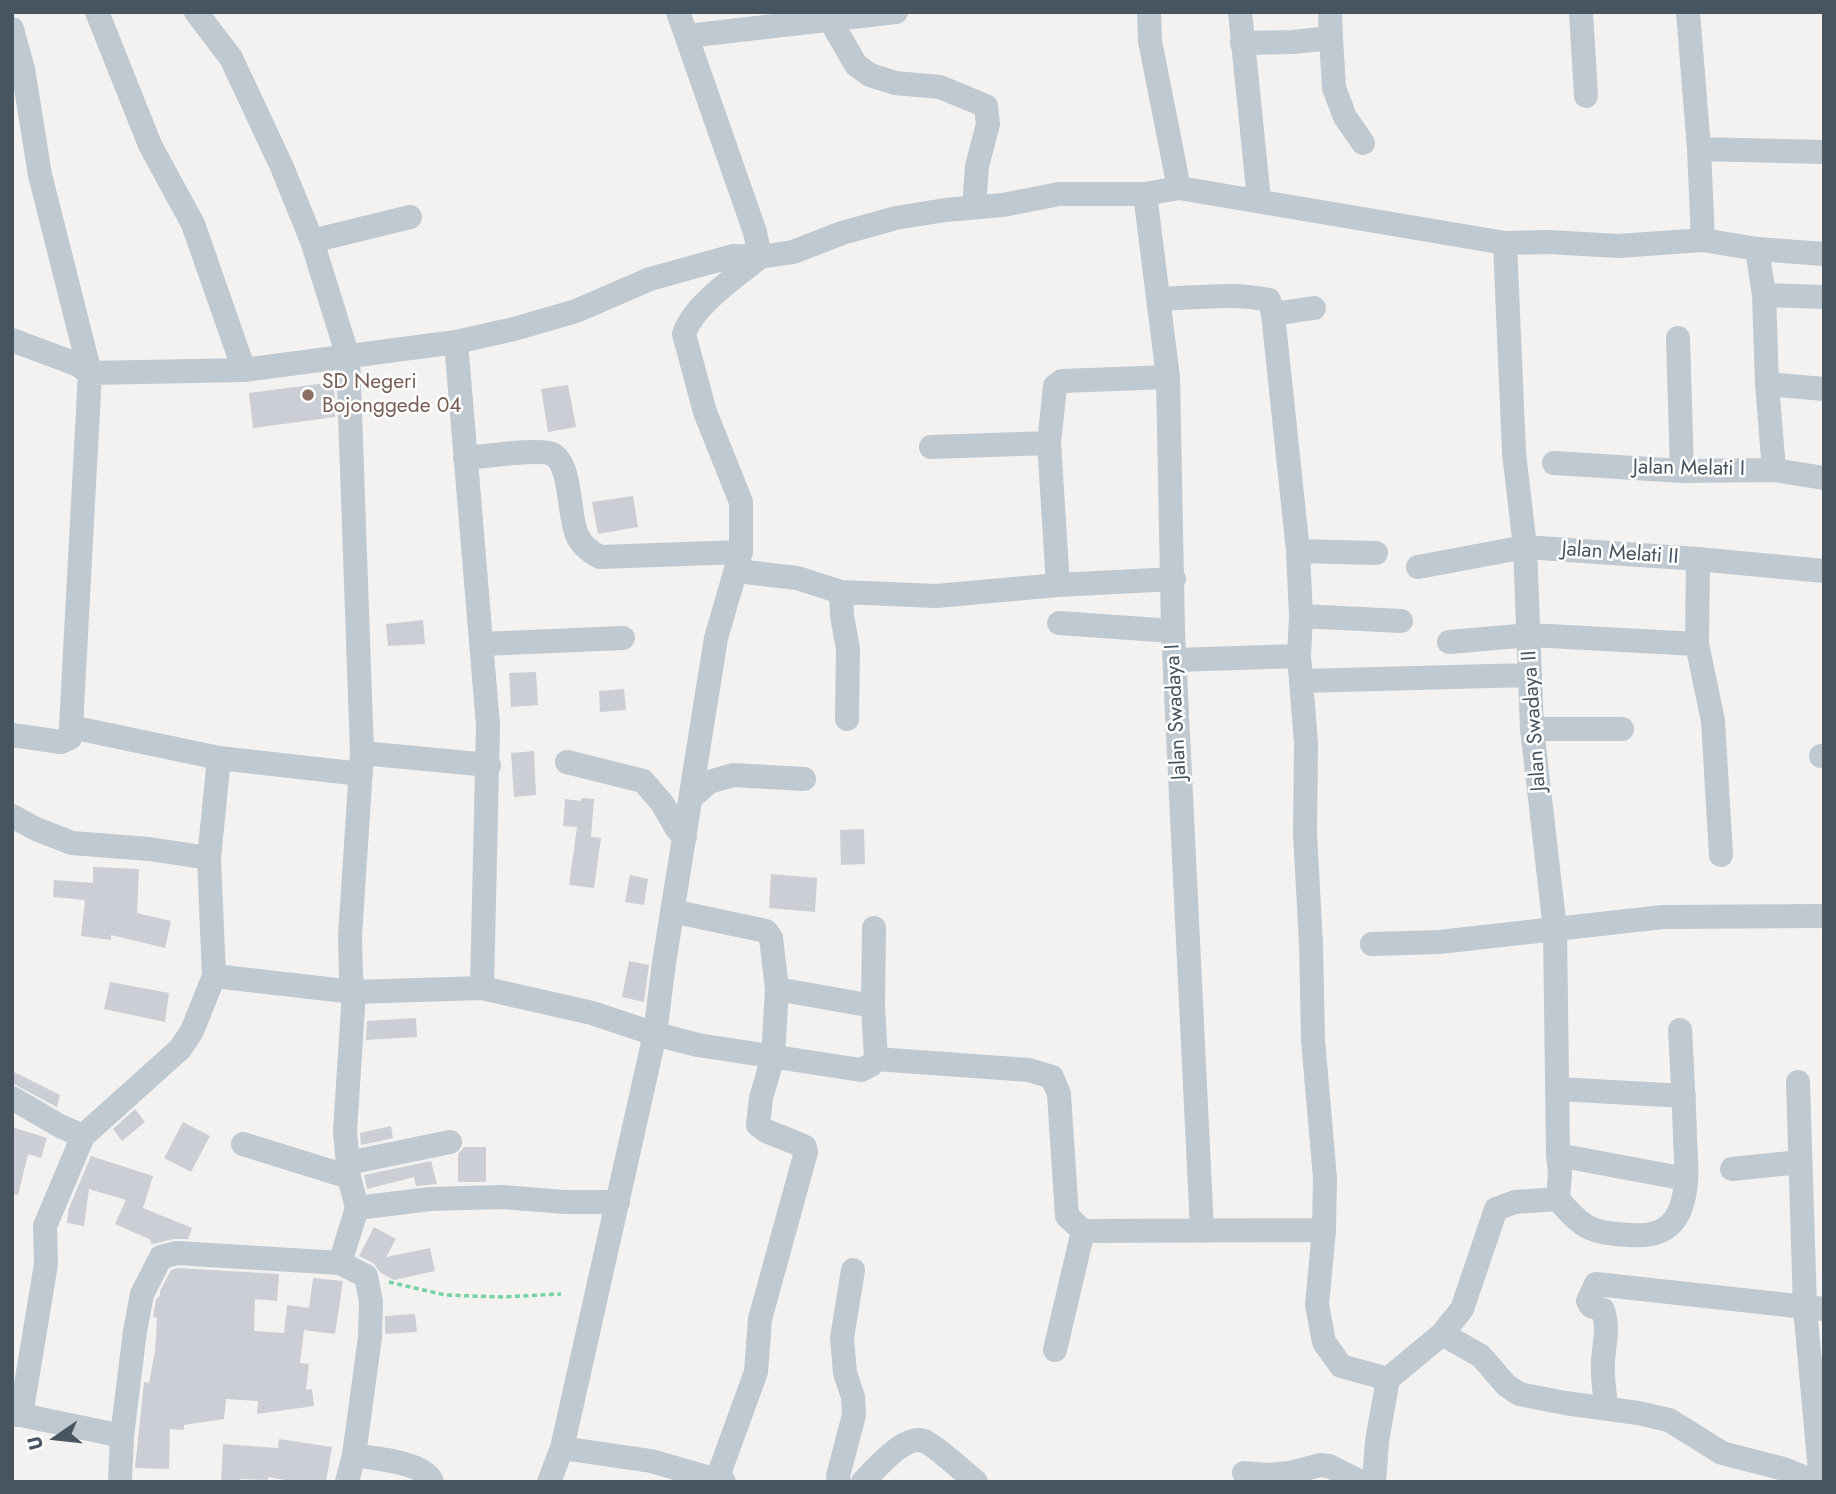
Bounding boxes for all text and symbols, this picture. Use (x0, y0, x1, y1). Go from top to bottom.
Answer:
place label: SD Negeri Bojonggede 04 (322, 370, 462, 420)
marker: SD Negeri Bojonggede 04 (300, 387, 316, 403)
street label: Jalan Melati I (1633, 455, 1745, 483)
street label: Jalan Melati II (1561, 537, 1679, 571)
street label: Jalan Swadaya I (1161, 643, 1193, 781)
street label: Jalan Swadaya II (1518, 650, 1552, 792)
north arrow (21, 1403, 91, 1473)
text: U (20, 1433, 50, 1453)

